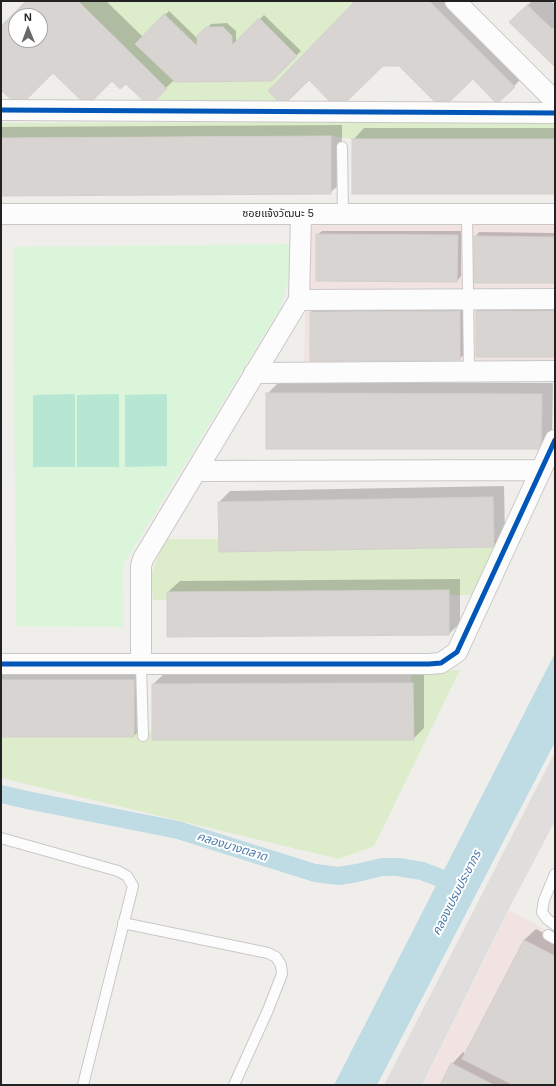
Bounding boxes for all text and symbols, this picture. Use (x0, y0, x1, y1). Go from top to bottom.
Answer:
north arrow (8, 8, 48, 48)
text: N (24, 11, 32, 23)
street label: ซอยแจ้งวัฒนะ 5 (242, 207, 314, 221)
water label: คลองบางตลาด (195, 829, 269, 865)
water label: คลองเปรมประชากร (429, 848, 485, 938)

